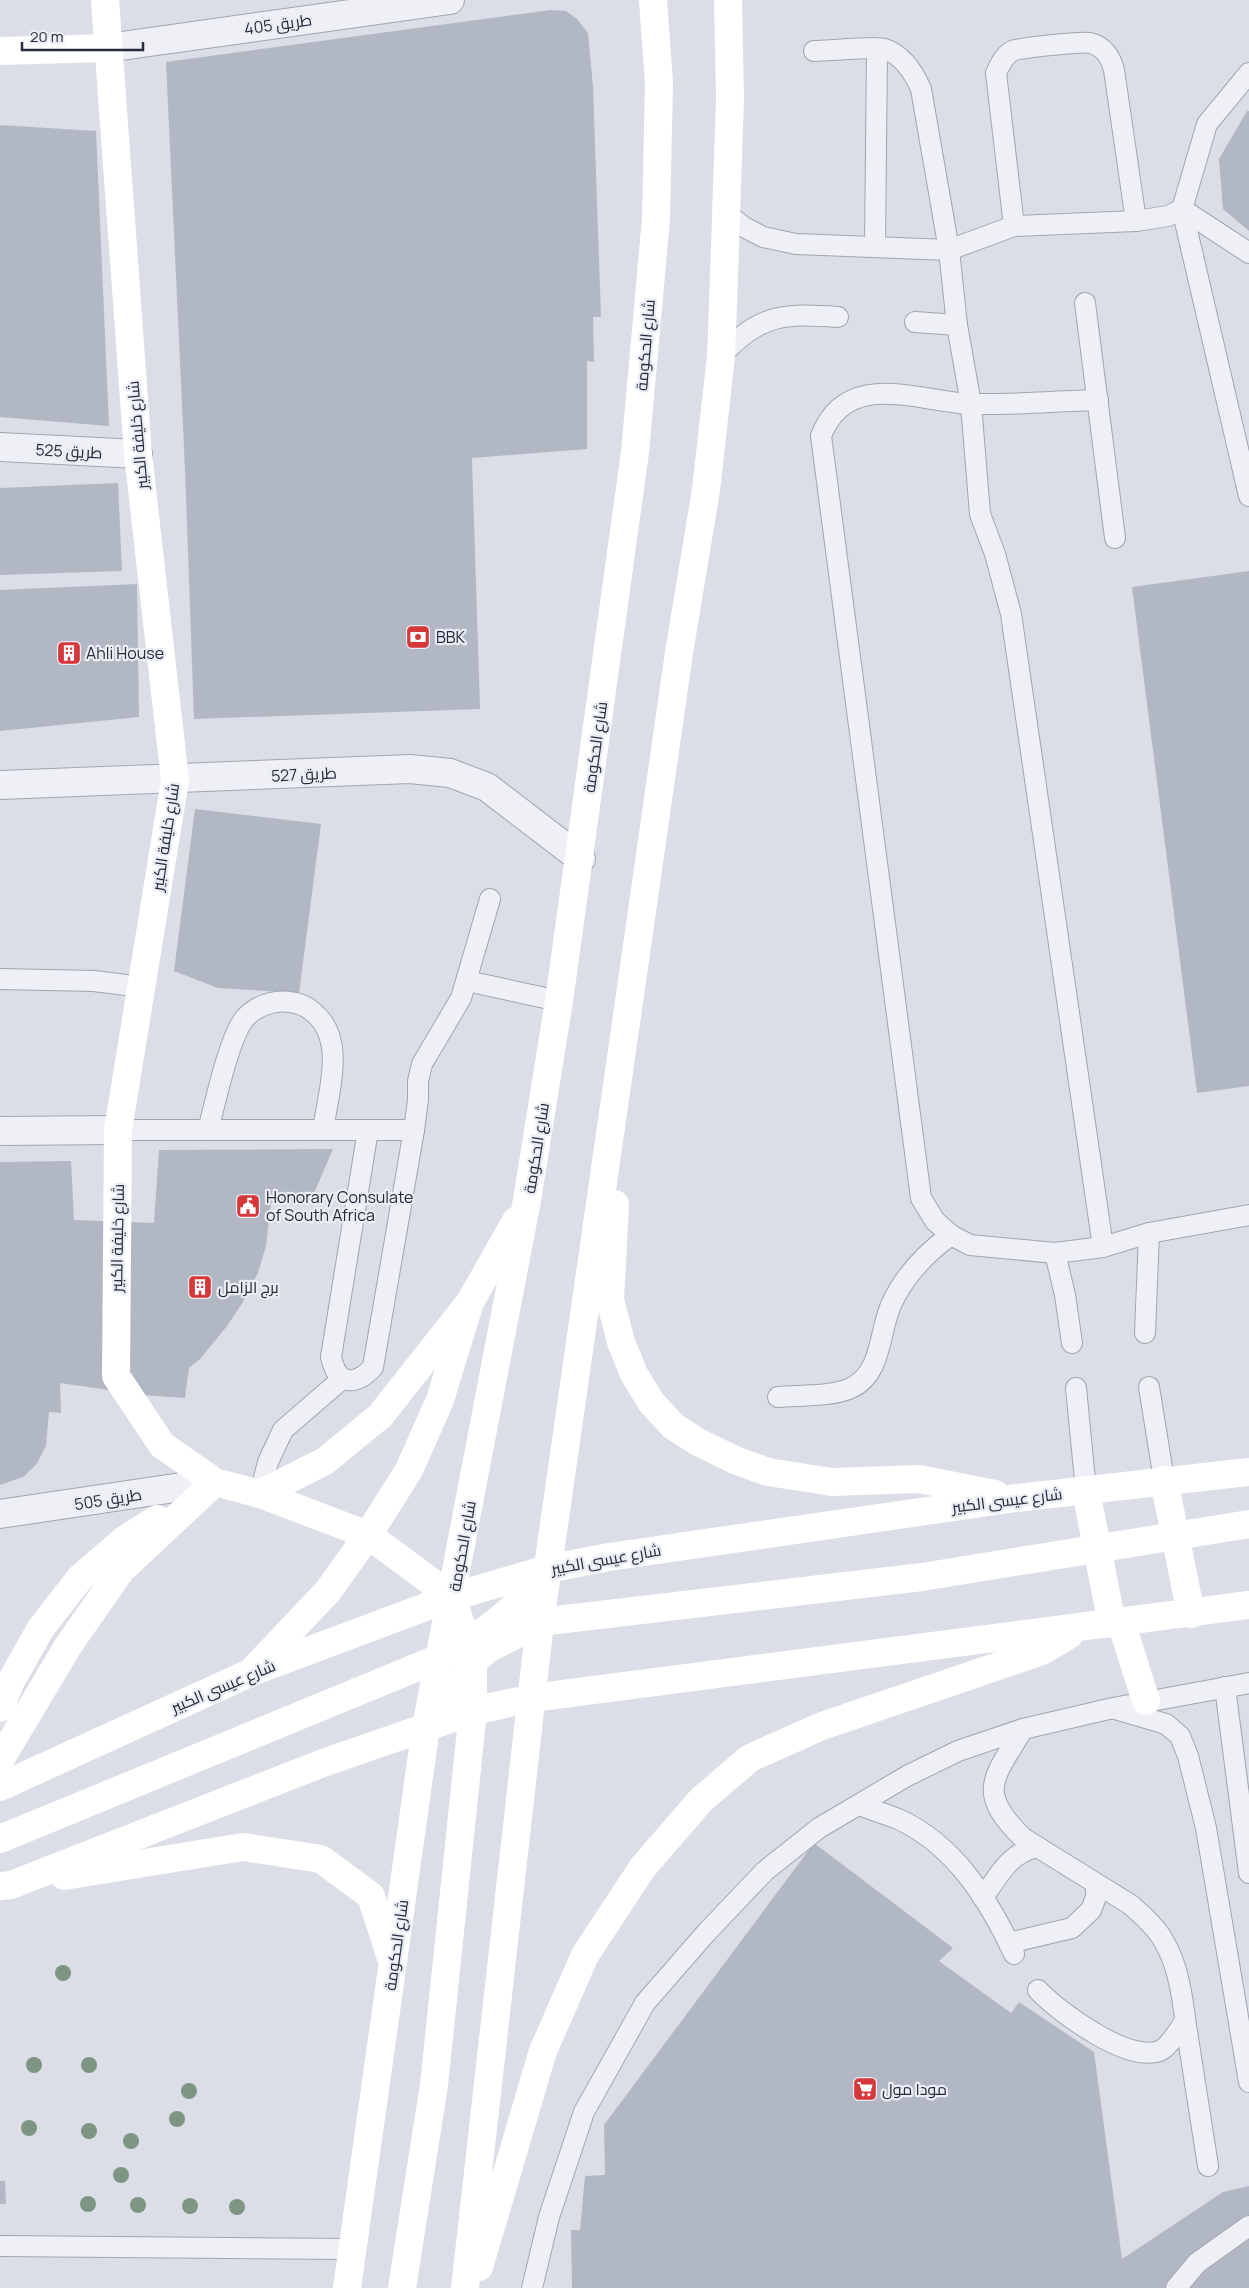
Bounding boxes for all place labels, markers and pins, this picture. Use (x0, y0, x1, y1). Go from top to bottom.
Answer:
bank icon: BBK (405, 624, 431, 650)
place label: BBK (436, 626, 466, 648)
building icon: Ahli House (56, 640, 82, 666)
place label: Ahli House (86, 642, 164, 664)
place label: Honorary Consulate of South Africa (266, 1186, 413, 1226)
public building icon: Honorary Consulate of South Africa (235, 1193, 261, 1219)
building icon: برج الزامل (187, 1274, 213, 1300)
place label: برج الزامل (218, 1276, 279, 1299)
supermarket icon: مودا مول (852, 2076, 878, 2102)
place label: مودا مول (882, 2078, 947, 2100)

